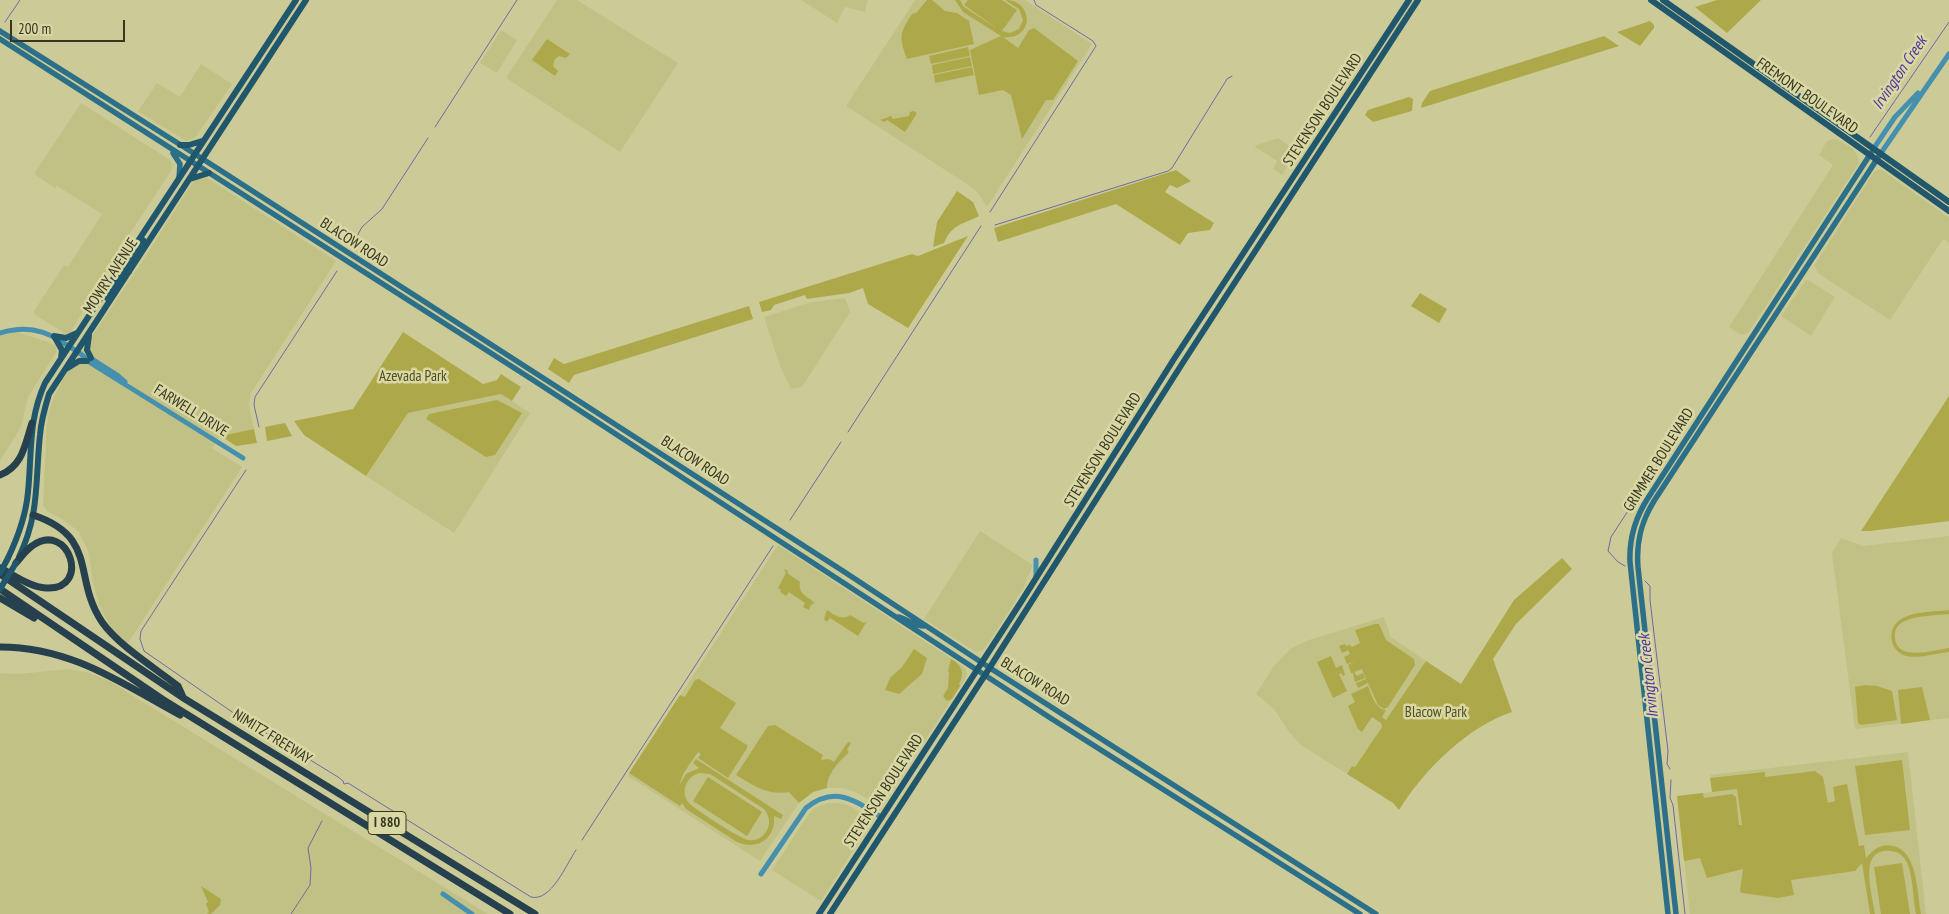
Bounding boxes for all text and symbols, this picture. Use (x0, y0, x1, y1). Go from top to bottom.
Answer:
scale bar (12, 10, 128, 42)
text: 200 m (18, 19, 51, 38)
water label: Irvington Creek (1869, 33, 1931, 113)
street label: STEVENSON BOULEVARD (1280, 50, 1366, 170)
street label: FREMONT BOULEVARD (1753, 54, 1861, 138)
street label: BLACOW ROAD (317, 214, 391, 272)
street label: MOWRY AVENUE (80, 235, 142, 317)
park label: Azevada Park (379, 368, 447, 386)
street label: FARWELL DRIVE (151, 381, 231, 441)
street label: STEVENSON BOULEVARD (1061, 390, 1145, 510)
street label: GRIMMER BOULEVARD (1620, 405, 1698, 515)
street label: BLACOW ROAD (658, 432, 732, 490)
water label: Irvington Creek (1635, 633, 1663, 719)
street label: BLACOW ROAD (997, 654, 1073, 710)
park label: Blacow Park (1405, 704, 1467, 722)
street label: NIMITZ FREEWAY (229, 706, 315, 768)
street label: STEVENSON BOULEVARD (841, 731, 927, 851)
road number: I 880 (368, 811, 406, 834)

